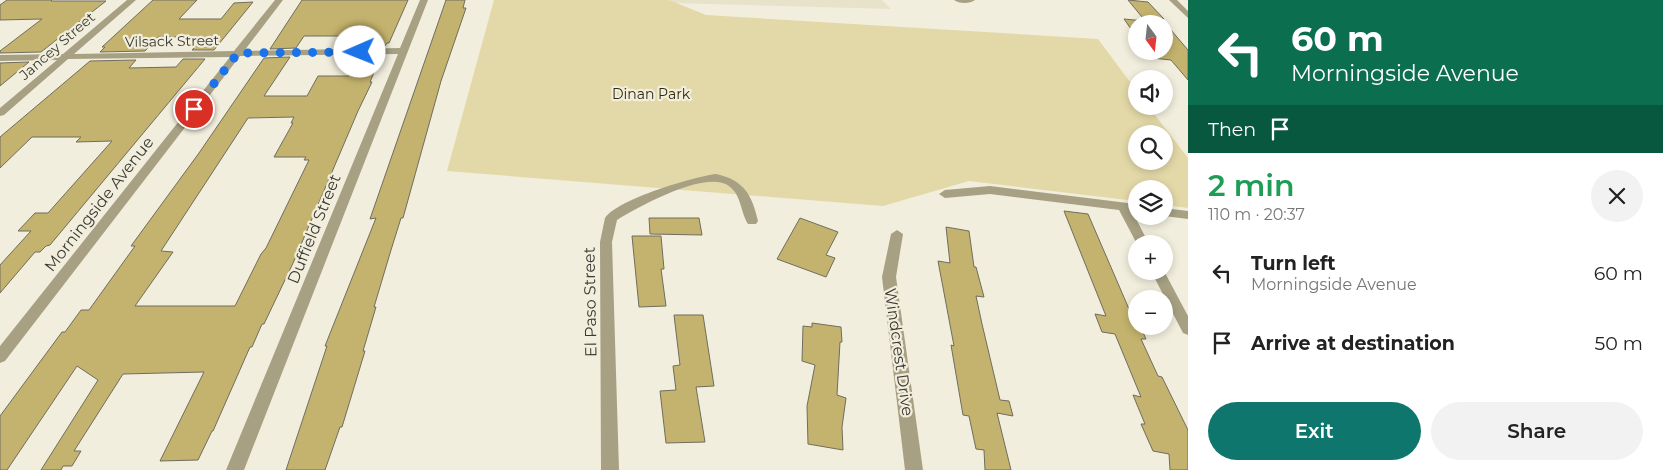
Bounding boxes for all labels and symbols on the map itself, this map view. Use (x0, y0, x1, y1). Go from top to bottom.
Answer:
street label: Jancey Street (15, 8, 99, 84)
north arrow (1128, 15, 1172, 60)
position arrow (333, 25, 385, 77)
street label: Vilsack Street (125, 31, 220, 51)
park label: Dinan Park (612, 85, 691, 103)
pin (173, 88, 215, 130)
street label: Morningside Avenue (41, 133, 157, 275)
street label: Duffield Street (283, 171, 345, 287)
street label: El Paso Street (580, 246, 600, 357)
street label: Windcrest Drive (881, 287, 917, 417)

